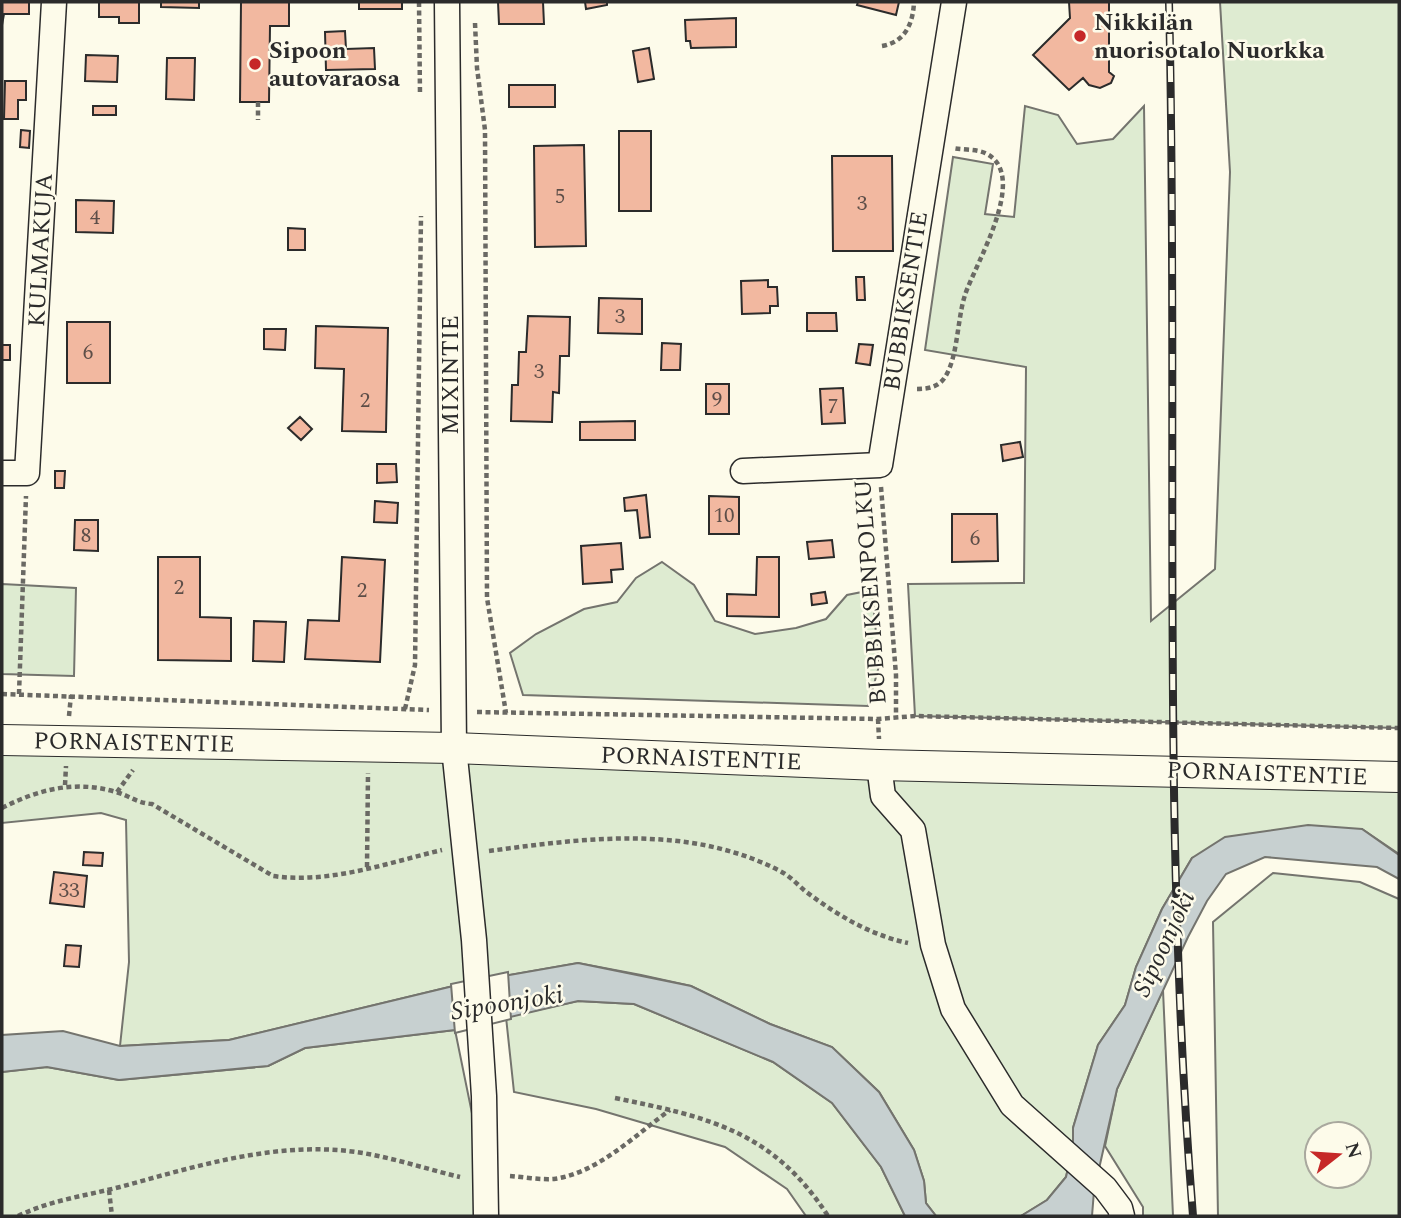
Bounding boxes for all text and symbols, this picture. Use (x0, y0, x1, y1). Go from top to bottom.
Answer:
place label: Nikkilän nuorisotalo Nuorkka (1094, 5, 1325, 69)
marker: Nikkilän nuorisotalo Nuorkka (1072, 28, 1088, 44)
place label: Sipoon autovaraosa (269, 33, 401, 97)
marker: Sipoon autovaraosa (247, 56, 263, 72)
street label: KULMAKUJA (19, 172, 63, 328)
house number: 5 (555, 181, 565, 213)
house number: 3 (857, 188, 868, 220)
house number: 4 (90, 202, 101, 234)
street label: BUBBIKSENTIE (874, 209, 938, 394)
house number: 3 (615, 301, 626, 333)
street label: MIXINTIE (433, 315, 469, 435)
house number: 6 (83, 337, 93, 369)
house number: 3 (534, 356, 545, 388)
house number: 9 (712, 384, 722, 416)
house number: 2 (360, 385, 370, 417)
house number: 7 (828, 391, 838, 423)
street label: BUBBIKSENPOLKU (845, 478, 897, 706)
house number: 10 (714, 500, 735, 532)
house number: 8 (81, 520, 91, 552)
house number: 6 (970, 523, 980, 555)
house number: 2 (174, 572, 184, 604)
house number: 2 (357, 575, 367, 607)
street label: PORNAISTENTIE (33, 723, 235, 763)
street label: PORNAISTENTIE (600, 737, 802, 781)
street label: PORNAISTENTIE (1166, 752, 1368, 796)
house number: 33 (59, 875, 80, 907)
water label: Sipoonjoki (1122, 884, 1206, 1003)
water label: Sipoonjoki (448, 974, 566, 1032)
north arrow (1303, 1120, 1373, 1190)
text: N (1337, 1139, 1369, 1162)

